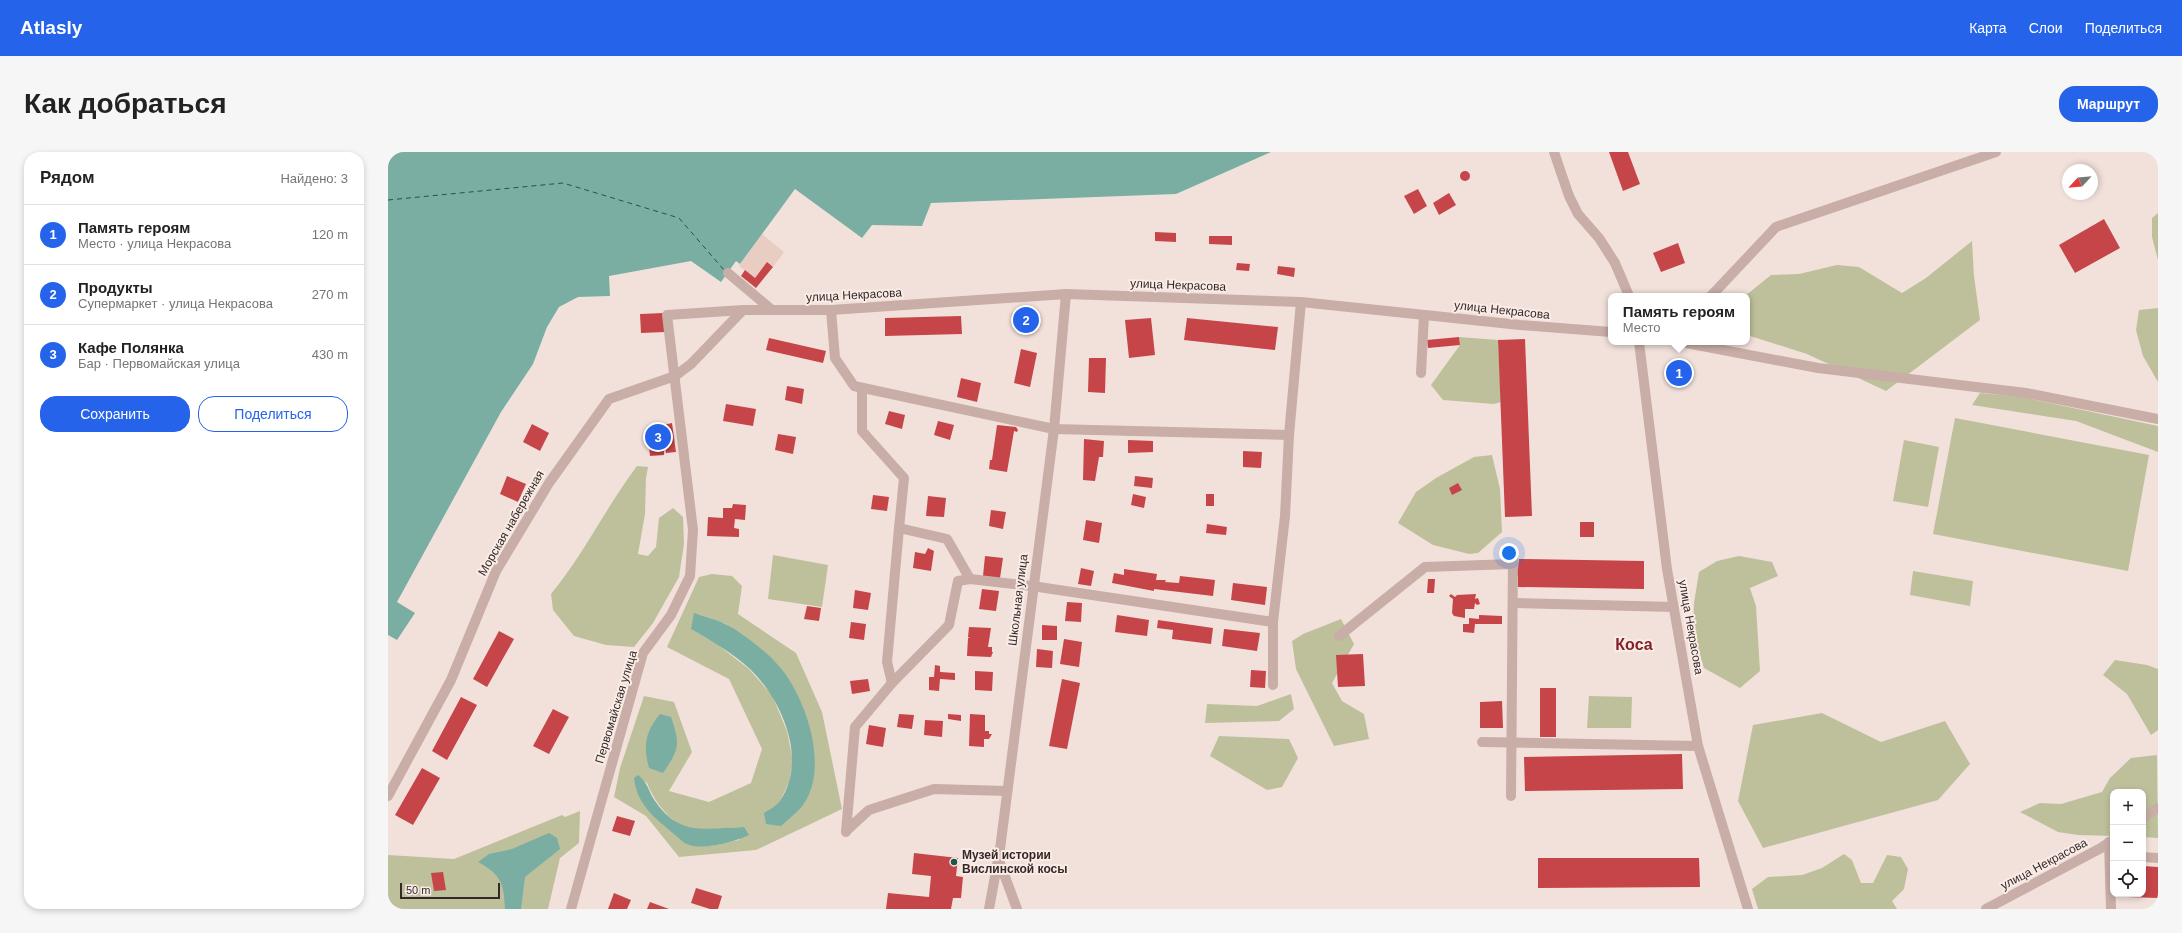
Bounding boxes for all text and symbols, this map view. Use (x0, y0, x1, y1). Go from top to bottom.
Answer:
text: Atlasly (20, 17, 82, 38)
text: Карта (1969, 20, 2007, 36)
text: Слои (2029, 20, 2063, 36)
text: Поделиться (2085, 20, 2162, 36)
button: Маршрут (2059, 86, 2158, 122)
text: Как добраться (24, 88, 226, 119)
north arrow (2062, 164, 2098, 200)
text: Рядом (40, 168, 95, 187)
text: Найдено: 3 (280, 171, 348, 186)
text: Память героям (78, 219, 190, 236)
text: 1 (49, 227, 57, 242)
text: 120 m (312, 227, 348, 242)
text: Место · улица Некрасова (78, 236, 231, 251)
street label: улица Некрасова (1130, 276, 1227, 294)
text: Продукты (78, 279, 153, 296)
street label: улица Некрасова (806, 285, 903, 305)
text: 2 (49, 287, 57, 302)
text: 270 m (312, 287, 348, 302)
popup (1608, 293, 1750, 345)
text: Супермаркет · улица Некрасова (78, 296, 273, 311)
street label: улица Некрасова (1454, 298, 1551, 322)
text: Память героям (1623, 303, 1735, 320)
pin: 2 (1013, 305, 1039, 335)
text: Место (1623, 320, 1661, 335)
text: Кафе Полянка (78, 339, 184, 356)
text: 3 (49, 347, 57, 362)
text: 430 m (312, 347, 348, 362)
text: Бар · Первомайская улица (78, 356, 240, 371)
pin: 1 (1666, 358, 1692, 388)
button: Сохранить (40, 396, 190, 432)
button: Поделиться (198, 396, 348, 432)
pin: 3 (645, 422, 671, 452)
street label: Морская набережная (475, 468, 547, 578)
your location (1499, 543, 1519, 563)
street label: Школьная улица (1005, 553, 1031, 647)
street label: улица Некрасова (1676, 579, 1706, 676)
district label: Коса (1615, 636, 1653, 653)
street label: Первомайская улица (592, 648, 640, 765)
map controls (2110, 789, 2146, 897)
button: + (2110, 789, 2146, 825)
button: − (2110, 825, 2146, 861)
street label: улица Некрасова (1998, 835, 2090, 893)
place label: Музей истории Вислинской косы (962, 848, 1067, 876)
marker: Музей истории Вислинской косы (949, 857, 959, 867)
button: locate (2110, 861, 2146, 897)
scale bar (400, 881, 500, 900)
text: 50 m (406, 884, 430, 896)

